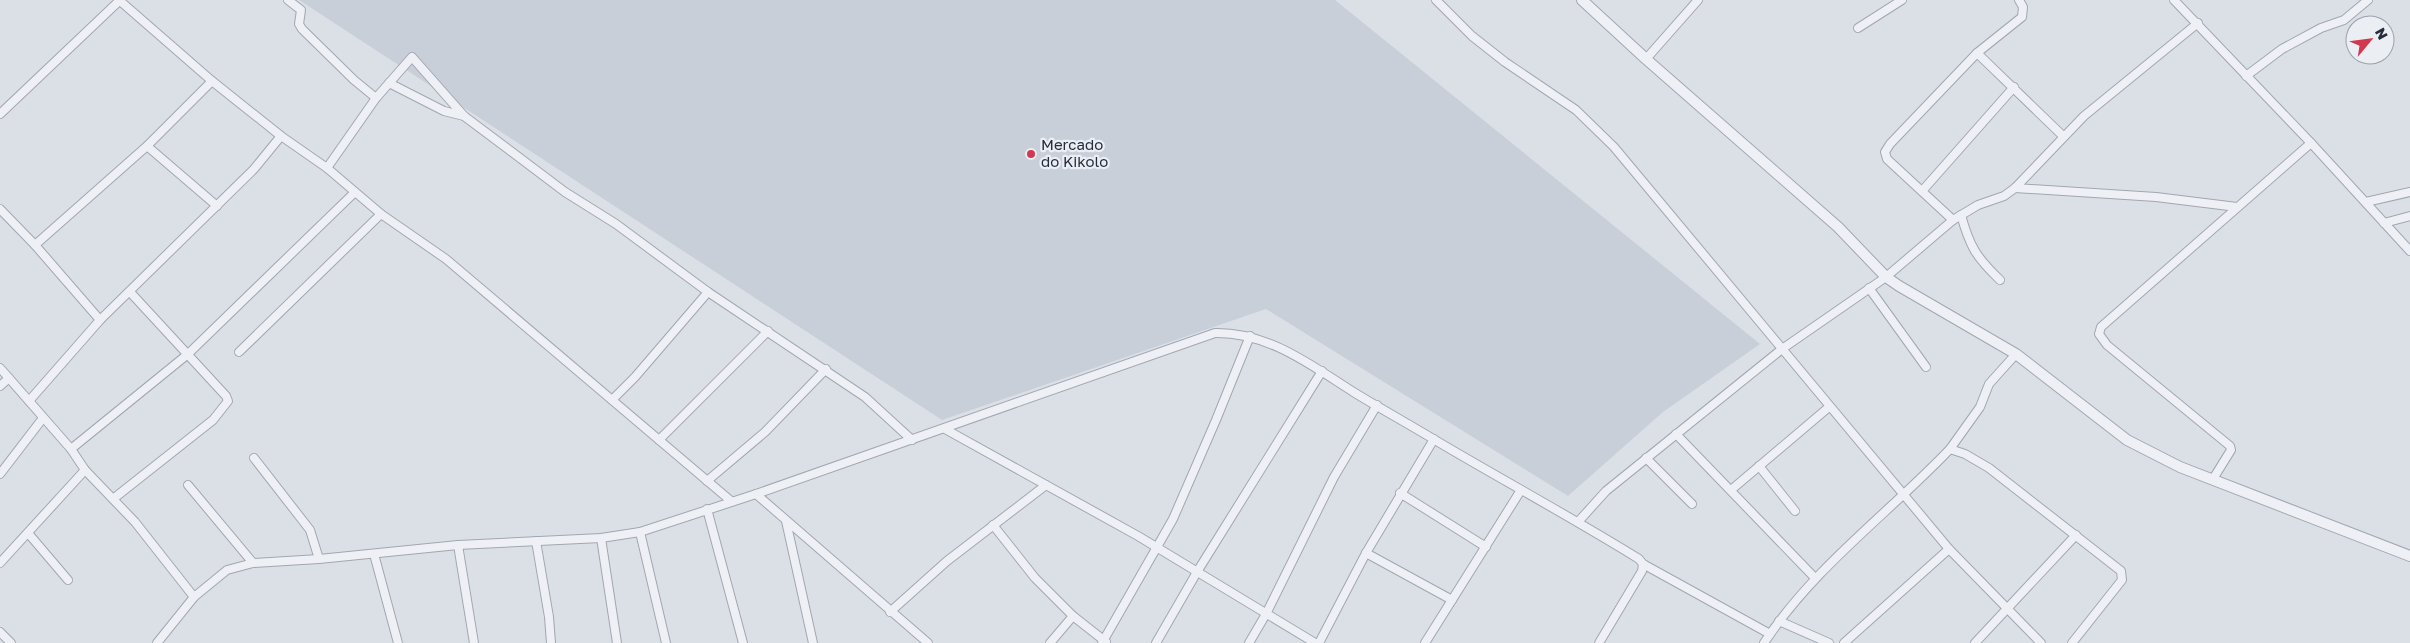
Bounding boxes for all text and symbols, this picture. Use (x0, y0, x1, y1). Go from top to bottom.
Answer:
north arrow (2345, 15, 2395, 65)
text: N (2372, 25, 2392, 42)
place label: Mercado do Kikolo (1041, 135, 1108, 170)
marker: Mercado do Kikolo (1025, 148, 1037, 160)

